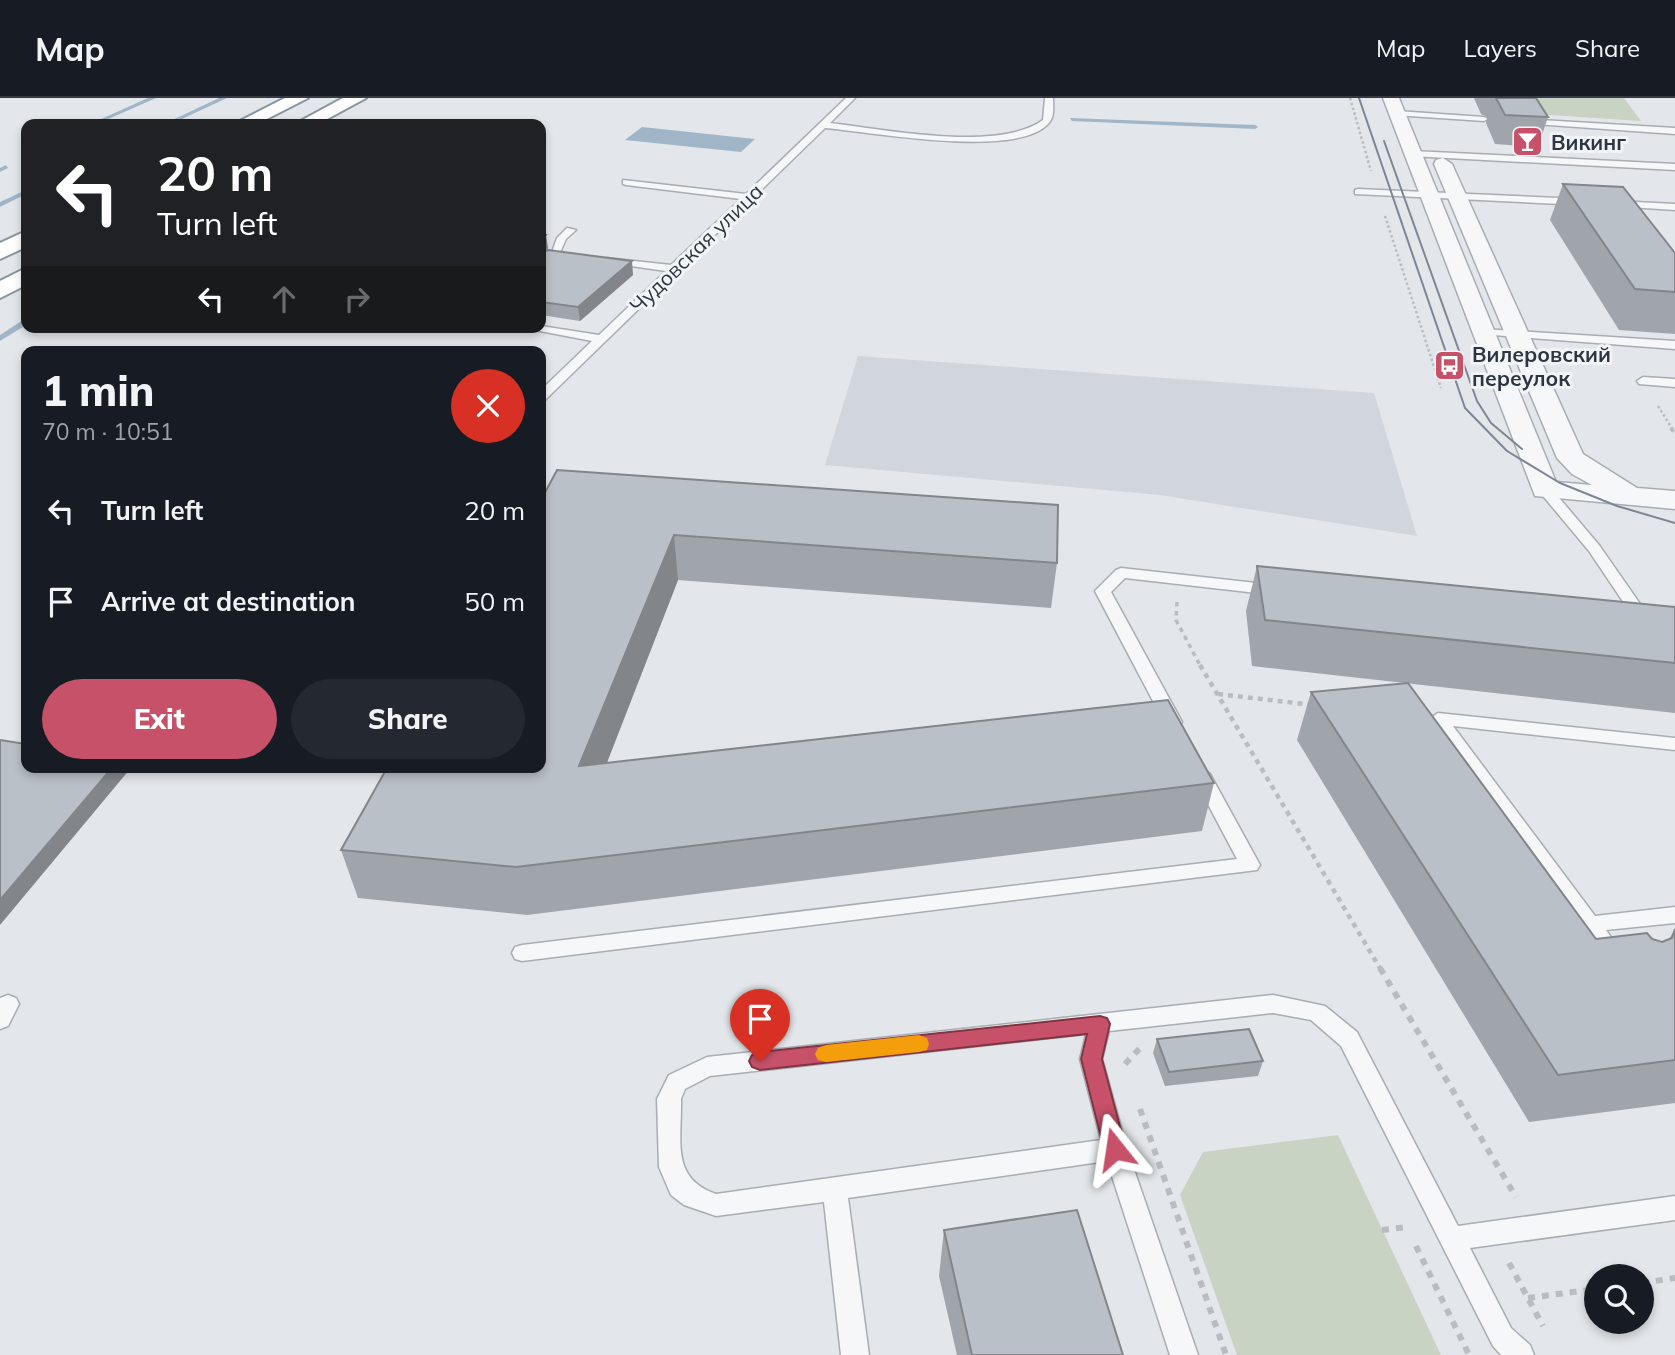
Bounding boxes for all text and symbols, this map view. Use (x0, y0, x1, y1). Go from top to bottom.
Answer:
text: Map (35, 28, 105, 69)
text: Map (1376, 33, 1425, 63)
text: Layers (1463, 33, 1537, 63)
text: Share (1575, 33, 1640, 63)
bar icon: Викинг (1511, 125, 1545, 159)
place label: Викинг (1551, 129, 1626, 155)
text: 20 m (157, 142, 273, 203)
icon: left (42, 147, 133, 238)
street label: Чудовская улица (624, 178, 768, 318)
text: Turn left (157, 203, 277, 243)
icon: left (192, 280, 230, 318)
icon: ahead (265, 280, 303, 318)
icon: right (338, 280, 376, 318)
place label: Вилеровский переулок (1472, 341, 1611, 391)
bus stop icon: Вилеровский переулок (1432, 349, 1466, 383)
text: 1 min (42, 364, 155, 417)
button: close (451, 369, 525, 443)
text: 70 m · 10:51 (42, 417, 174, 446)
icon: left (42, 492, 80, 530)
text: Turn left (101, 494, 203, 527)
text: 20 m (464, 494, 525, 527)
icon: arrive (42, 583, 80, 621)
text: Arrive at destination (101, 585, 356, 618)
text: 50 m (464, 585, 525, 618)
button: Exit (42, 679, 277, 759)
button: Share (291, 679, 525, 759)
pin (730, 989, 790, 1061)
icon: arrive (741, 1000, 779, 1038)
position arrow (1078, 1112, 1152, 1186)
map controls (1584, 1264, 1654, 1334)
button: search (1584, 1264, 1654, 1334)

